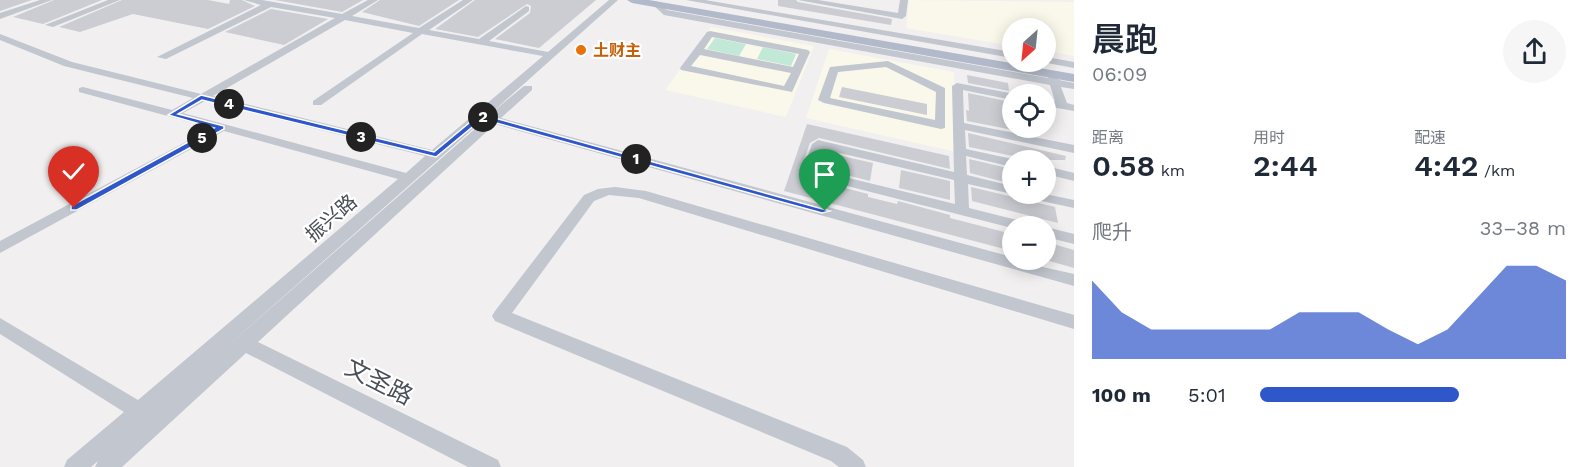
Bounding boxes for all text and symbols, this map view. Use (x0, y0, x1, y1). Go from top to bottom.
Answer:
north arrow (1002, 18, 1056, 72)
map controls (1002, 18, 1056, 270)
text: 晨跑 (1092, 20, 1158, 59)
button: share (1503, 20, 1566, 83)
place label: 土财主 (593, 41, 641, 60)
marker: 土财主 (574, 43, 588, 57)
text: 06:09 (1092, 62, 1147, 86)
button: locate (1002, 84, 1056, 138)
pin: 4 (214, 89, 244, 119)
text: 4 (224, 94, 234, 113)
pin: 2 (468, 102, 498, 132)
text: 2 (478, 107, 488, 126)
pin: 3 (346, 122, 376, 152)
pin: 5 (187, 123, 217, 153)
text: 3 (356, 127, 366, 146)
text: 5 (197, 128, 207, 147)
text: 距离 (1092, 128, 1124, 147)
text: 用时 (1253, 128, 1285, 147)
text: 配速 (1414, 128, 1446, 147)
pin: 1 (621, 144, 651, 174)
pin (48, 146, 99, 208)
text: 0.58 (1092, 148, 1155, 183)
text: 2:44 (1253, 148, 1318, 183)
text: 4:42 (1414, 148, 1478, 183)
text: 1 (633, 149, 639, 168)
pin (799, 149, 850, 211)
button: + (1002, 150, 1056, 204)
icon: check (57, 155, 90, 188)
icon: arrive (808, 158, 841, 191)
text: km (1155, 161, 1185, 180)
text: /km (1478, 161, 1515, 180)
street label: 振兴路 (300, 189, 362, 247)
button: − (1002, 216, 1056, 270)
text: 33–38 m (1480, 216, 1566, 240)
text: 爬升 (1092, 220, 1132, 244)
street label: 文圣路 (341, 353, 417, 411)
text: 100 m (1092, 383, 1151, 407)
text: 5:01 (1188, 383, 1226, 407)

